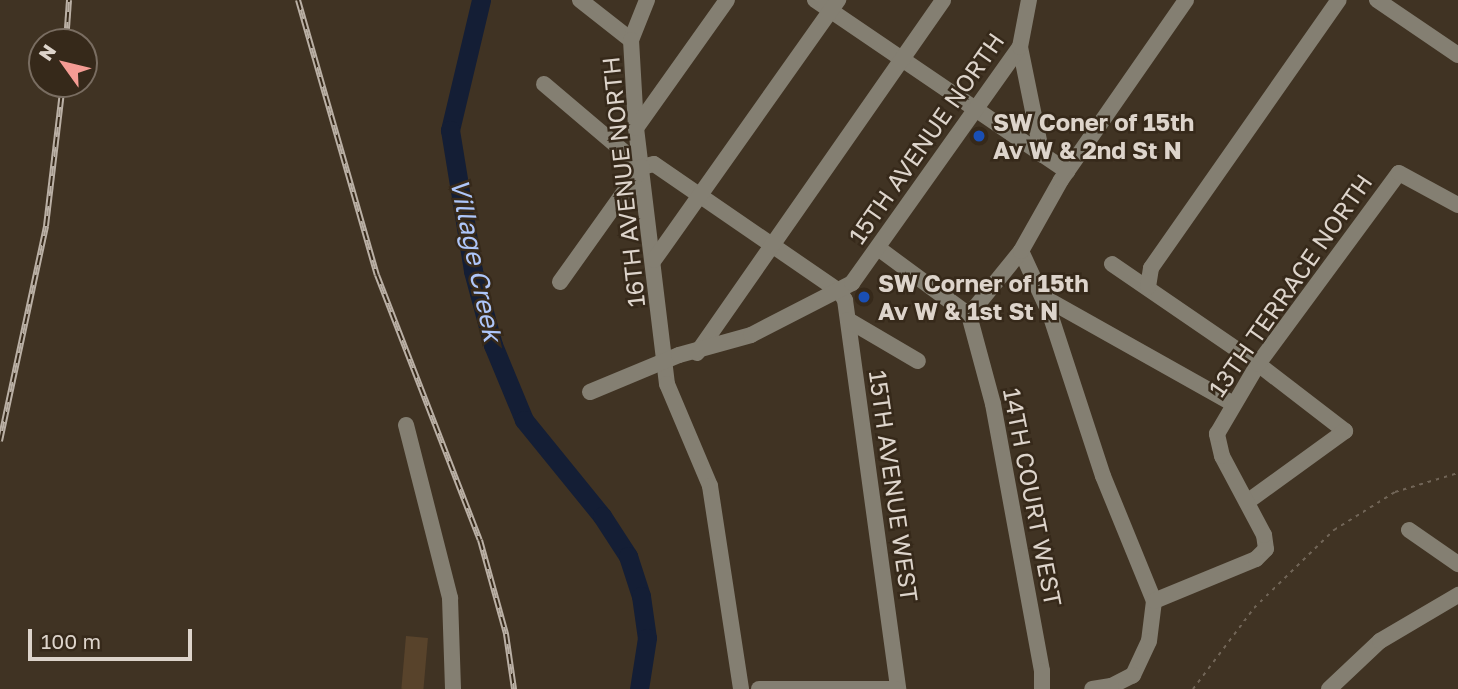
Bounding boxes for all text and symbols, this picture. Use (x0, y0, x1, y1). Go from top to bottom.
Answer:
street label: 15TH AVENUE NORTH (842, 27, 1010, 249)
north arrow (28, 28, 98, 98)
text: N (33, 40, 60, 65)
street label: 16TH AVENUE NORTH (596, 55, 650, 309)
place label: SW Coner of 15th Av W & 2nd St N (993, 108, 1194, 164)
marker: SW Coner of 15th Av W & 2nd St N (971, 128, 987, 144)
street label: 13TH TERRACE NORTH (1202, 168, 1378, 402)
water label: Village Creek (444, 176, 508, 344)
place label: SW Corner of 15th Av W & 1st St N (878, 269, 1089, 325)
marker: SW Corner of 15th Av W & 1st St N (856, 289, 872, 305)
street label: 15TH AVENUE WEST (863, 368, 925, 604)
street label: 14TH COURT WEST (998, 385, 1068, 609)
scale bar (32, 616, 196, 660)
text: 100 m (41, 628, 101, 654)

